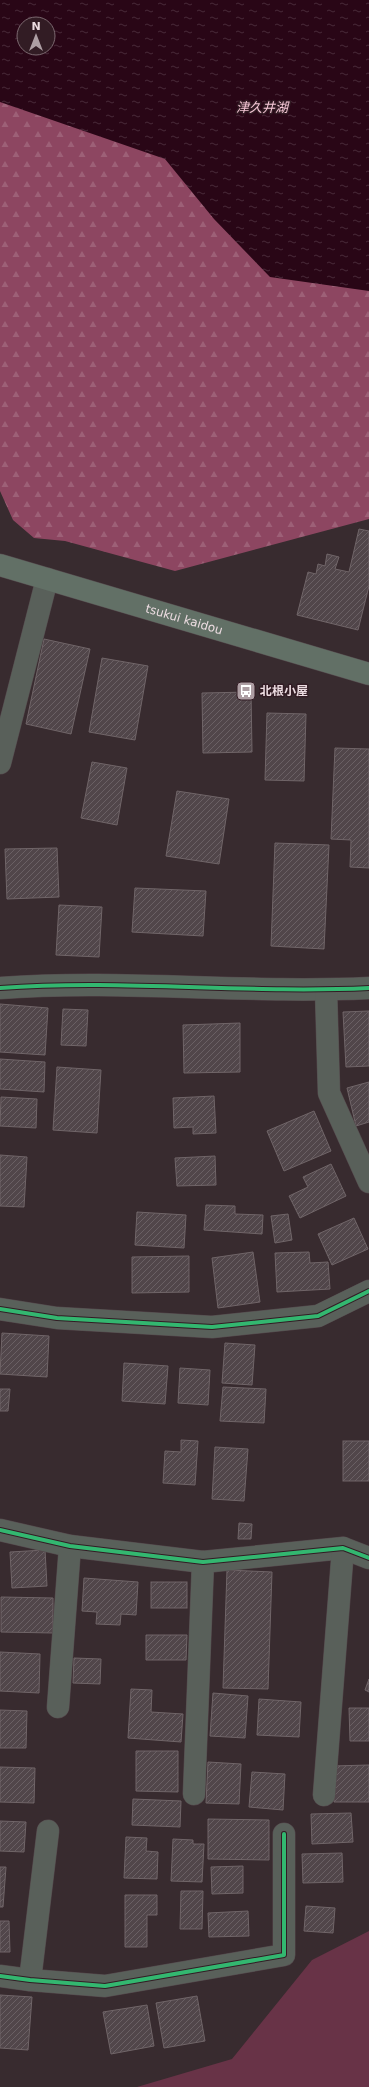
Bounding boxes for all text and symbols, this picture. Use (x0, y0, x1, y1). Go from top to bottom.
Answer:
north arrow (16, 16, 56, 56)
text: N (31, 20, 41, 33)
water label: 津久井湖 (236, 100, 290, 115)
street label: tsukui kaidou (144, 601, 224, 637)
bus stop icon: 北根小屋 (235, 680, 257, 702)
place label: 北根小屋 (260, 684, 308, 698)

